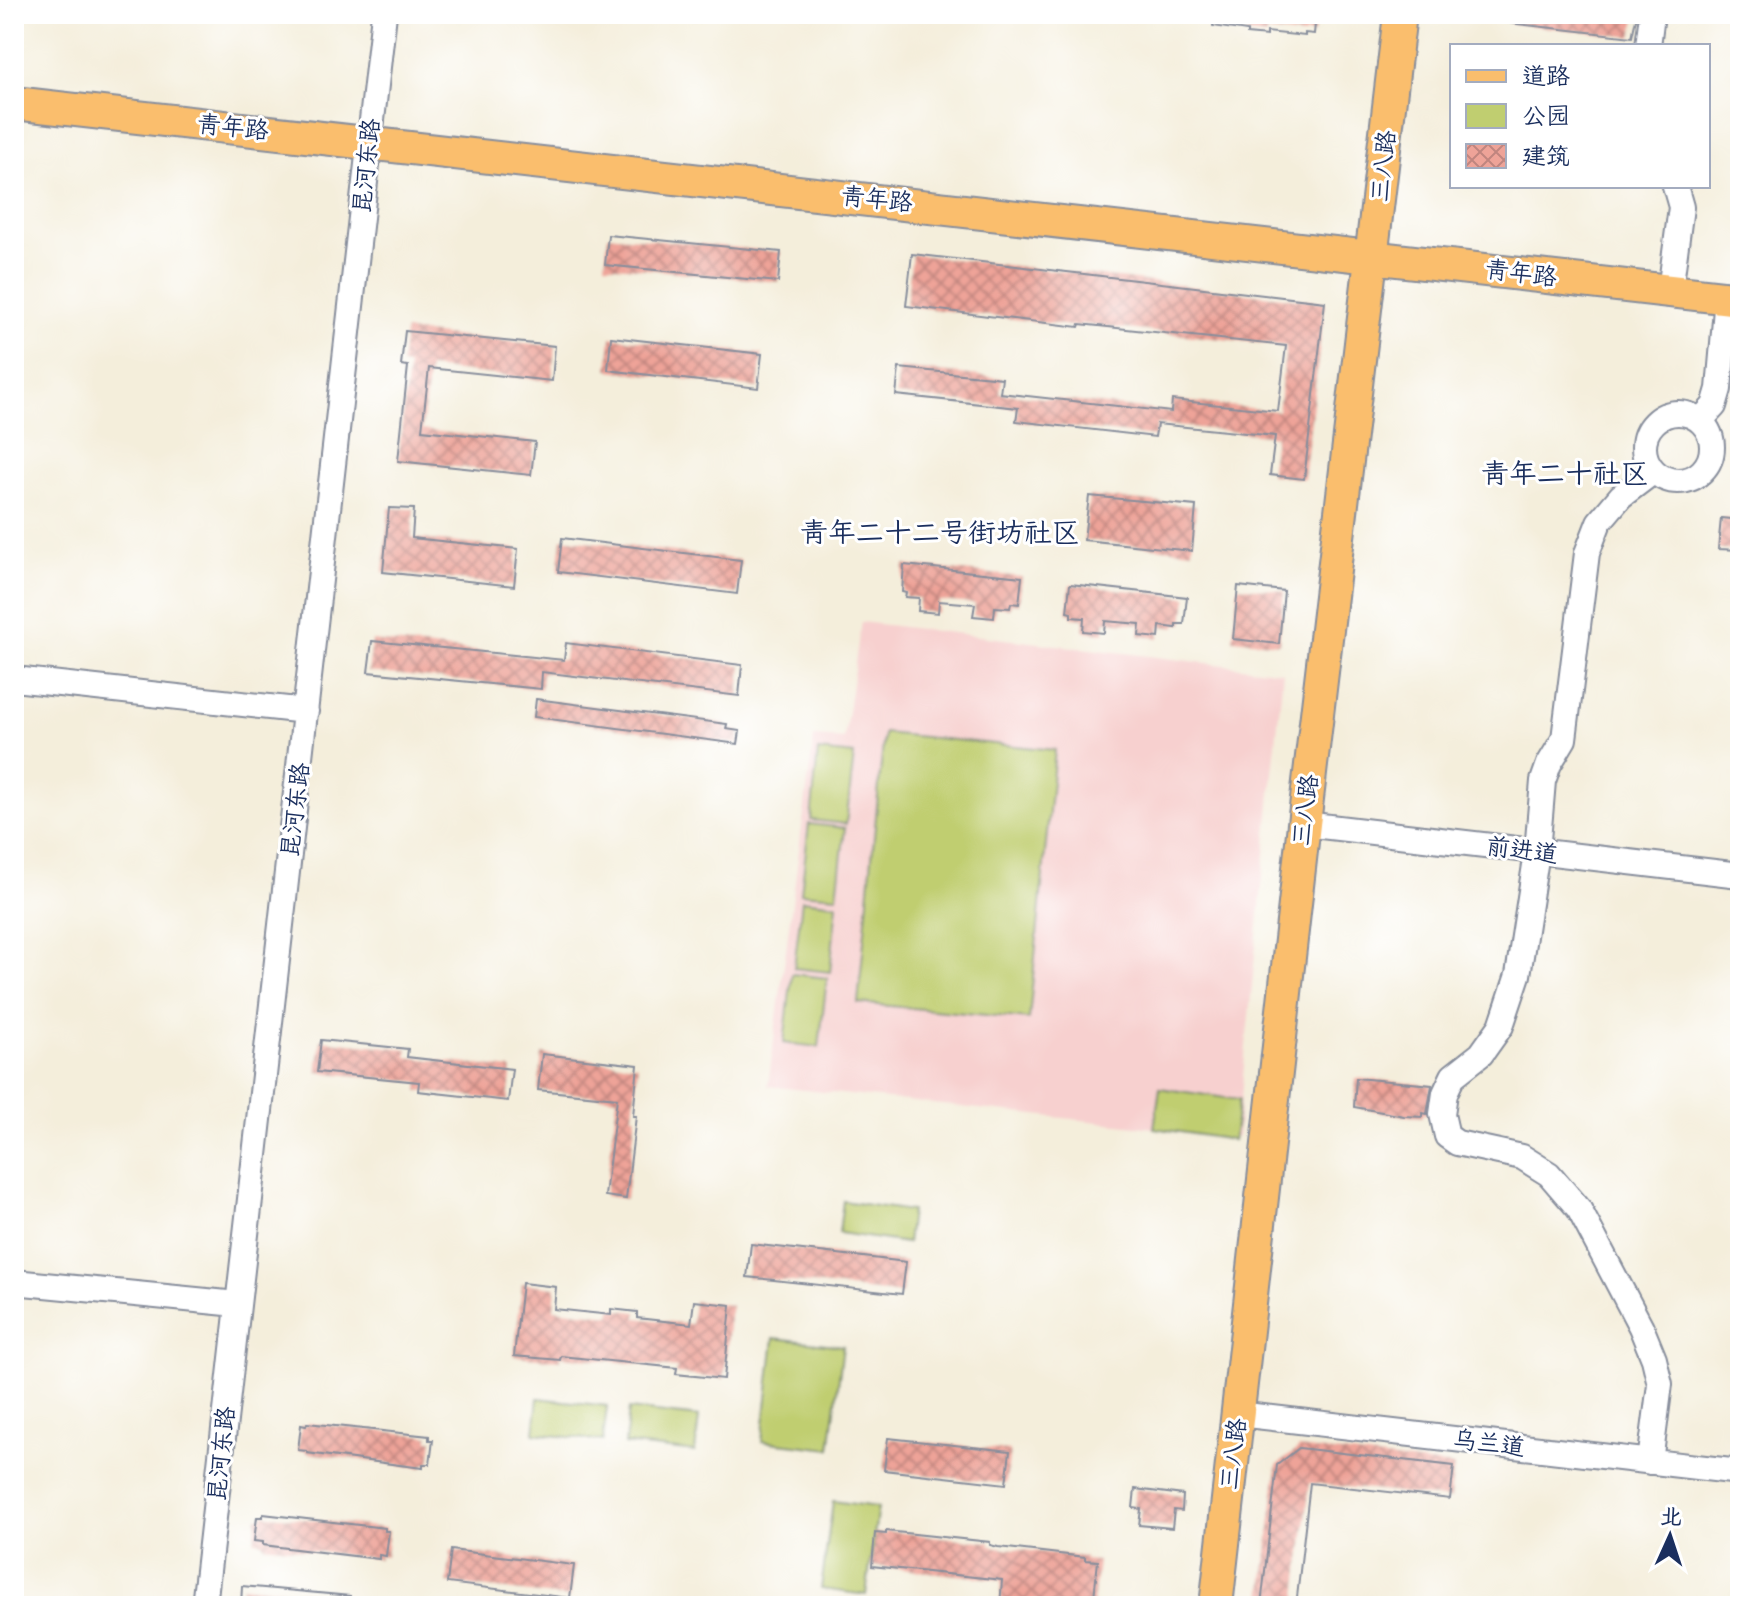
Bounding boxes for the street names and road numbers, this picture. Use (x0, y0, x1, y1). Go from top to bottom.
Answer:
street label: 青年路 (195, 107, 270, 149)
street label: 昆河东路 (345, 117, 389, 216)
street label: 三八路 (1363, 129, 1405, 204)
street label: 青年路 (839, 179, 914, 221)
street label: 青年路 (1483, 253, 1559, 295)
street label: 昆河东路 (273, 760, 319, 860)
street label: 三八路 (1285, 772, 1327, 848)
street label: 前进道 (1484, 830, 1560, 872)
street label: 昆河东路 (200, 1405, 244, 1504)
street label: 三八路 (1213, 1416, 1255, 1492)
street label: 乌兰道 (1451, 1423, 1527, 1465)

